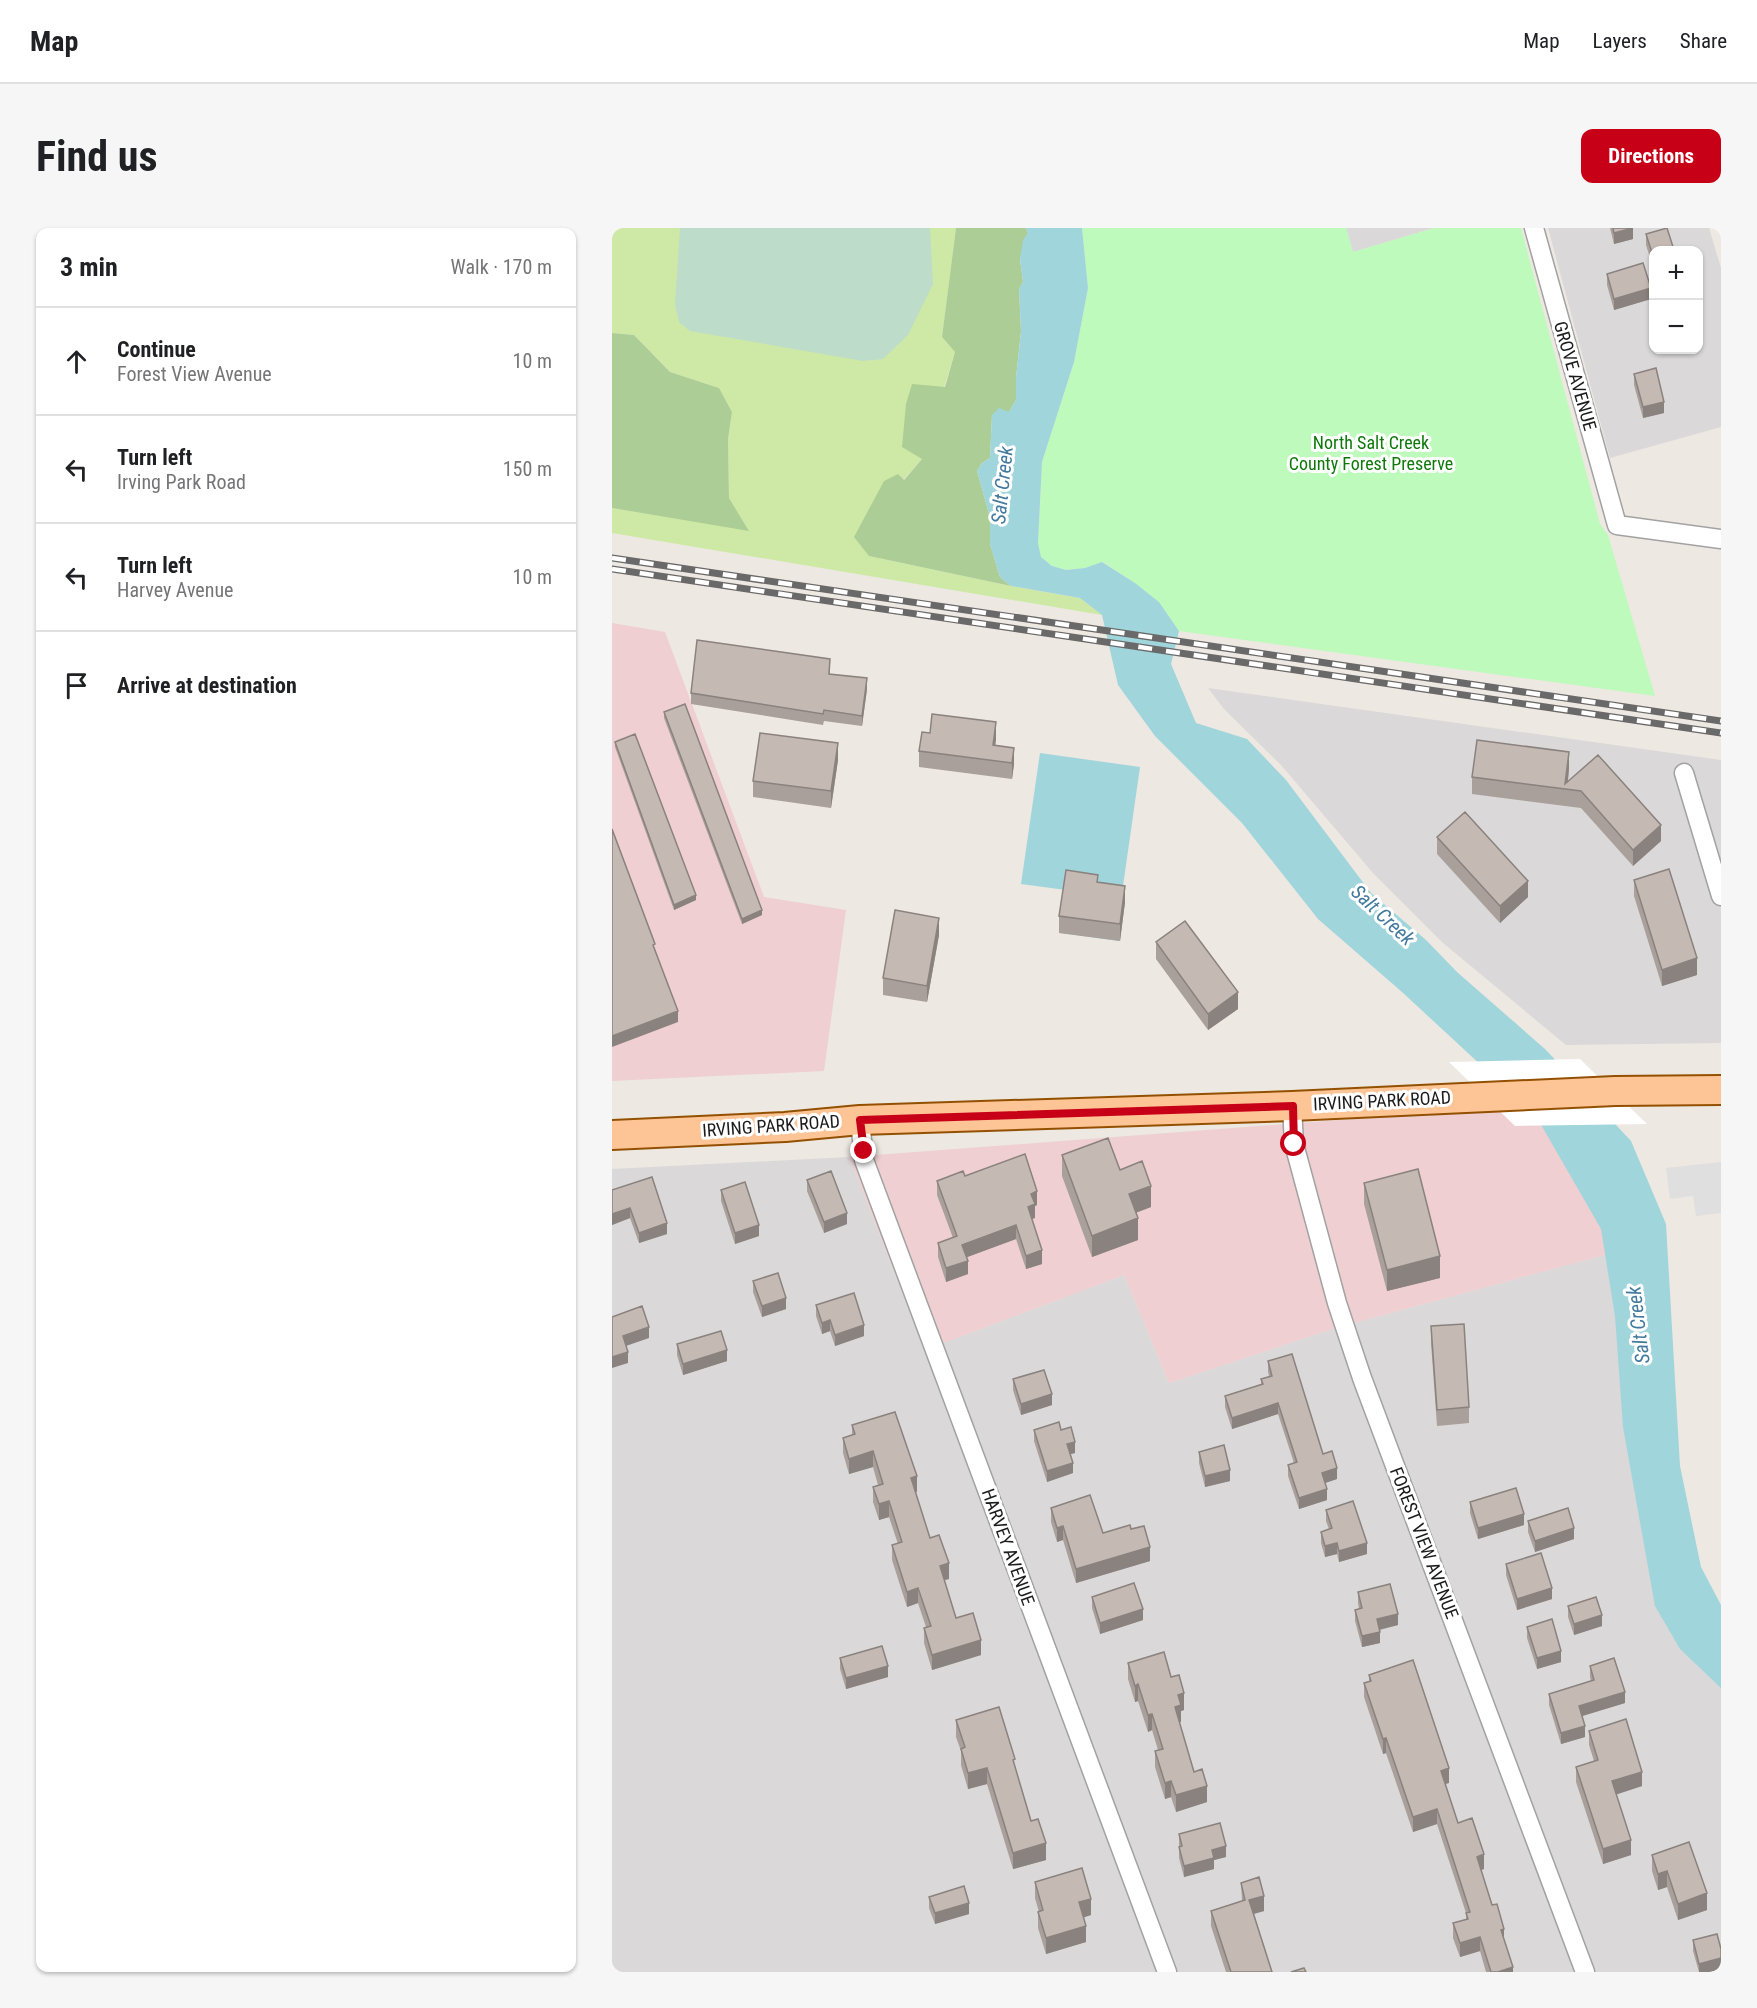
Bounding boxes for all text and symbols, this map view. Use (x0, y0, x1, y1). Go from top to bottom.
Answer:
text: Map (30, 25, 78, 58)
text: Map (1523, 29, 1560, 53)
text: Layers (1593, 29, 1647, 53)
text: Share (1680, 29, 1727, 53)
button: Directions (1581, 129, 1721, 183)
text: Find us (36, 132, 157, 181)
map controls (1649, 246, 1703, 354)
button: + (1649, 246, 1703, 300)
text: 3 min (60, 252, 118, 282)
text: Walk · 170 m (451, 255, 552, 279)
button: − (1649, 300, 1703, 354)
street label: GROVE AVENUE (1550, 319, 1601, 433)
text: Continue (117, 337, 196, 362)
icon: ahead (60, 345, 93, 378)
text: 10 m (513, 349, 552, 373)
text: Forest View Avenue (117, 362, 272, 386)
park label: North Salt Creek County Forest Preserve (1289, 432, 1453, 474)
water label: Salt Creek (986, 444, 1018, 525)
text: Turn left (117, 445, 192, 470)
icon: left (60, 453, 93, 486)
text: 150 m (503, 457, 552, 481)
text: Irving Park Road (117, 470, 246, 494)
text: Turn left (117, 553, 192, 578)
icon: left (60, 561, 93, 594)
text: 10 m (513, 565, 552, 589)
text: Harvey Avenue (117, 578, 233, 602)
icon: arrive (60, 669, 93, 702)
text: Arrive at destination (117, 673, 297, 698)
water label: Salt Creek (1346, 880, 1421, 951)
street label: IRVING PARK ROAD (1313, 1086, 1451, 1115)
street label: IRVING PARK ROAD (701, 1110, 840, 1141)
route start (1280, 1130, 1306, 1156)
route end (850, 1137, 876, 1163)
water label: Salt Creek (1621, 1284, 1655, 1365)
street label: FOREST VIEW AVENUE (1386, 1464, 1463, 1622)
street label: HARVEY AVENUE (978, 1486, 1039, 1608)

